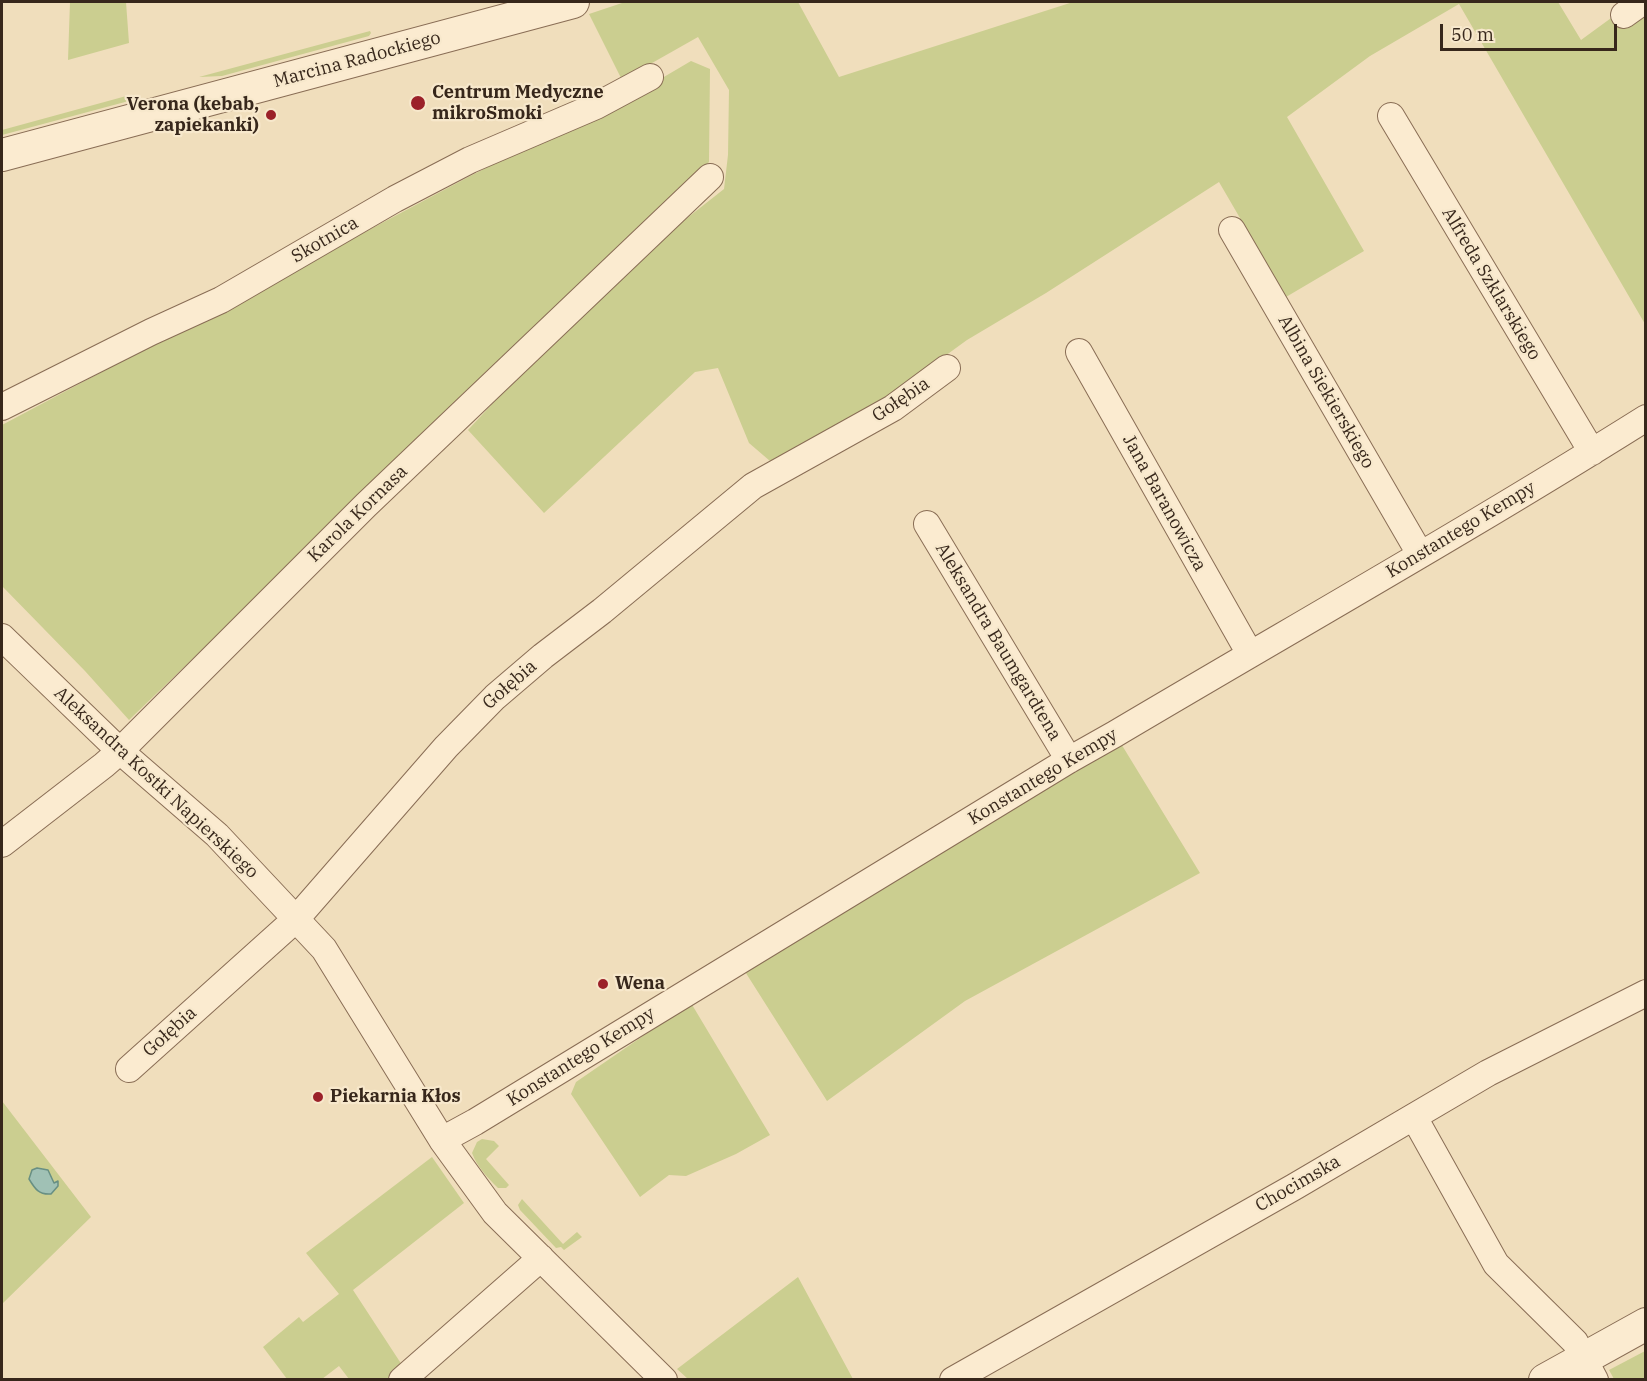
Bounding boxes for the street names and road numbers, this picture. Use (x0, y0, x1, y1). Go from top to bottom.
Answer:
street label: Marcina Radockiego (271, 27, 443, 93)
street label: Alfreda Szklarskiego (1437, 204, 1545, 364)
street label: Skotnica (288, 212, 362, 268)
street label: Albina Siekierskiego (1273, 311, 1379, 473)
street label: Gołębia (868, 373, 934, 427)
street label: Jana Baranowicza (1118, 431, 1210, 575)
street label: Karola Kornasa (304, 461, 412, 567)
street label: Konstantego Kempy (1383, 477, 1539, 583)
street label: Aleksandra Baumgardtena (930, 539, 1066, 745)
street label: Gołębia (479, 656, 541, 714)
street label: Aleksandra Kostki Napierskiego (50, 683, 262, 883)
street label: Konstantego Kempy (965, 724, 1121, 830)
street label: Gołębia (139, 1002, 201, 1062)
street label: Konstantego Kempy (503, 1003, 659, 1111)
street label: Chocimska (1252, 1151, 1344, 1217)

